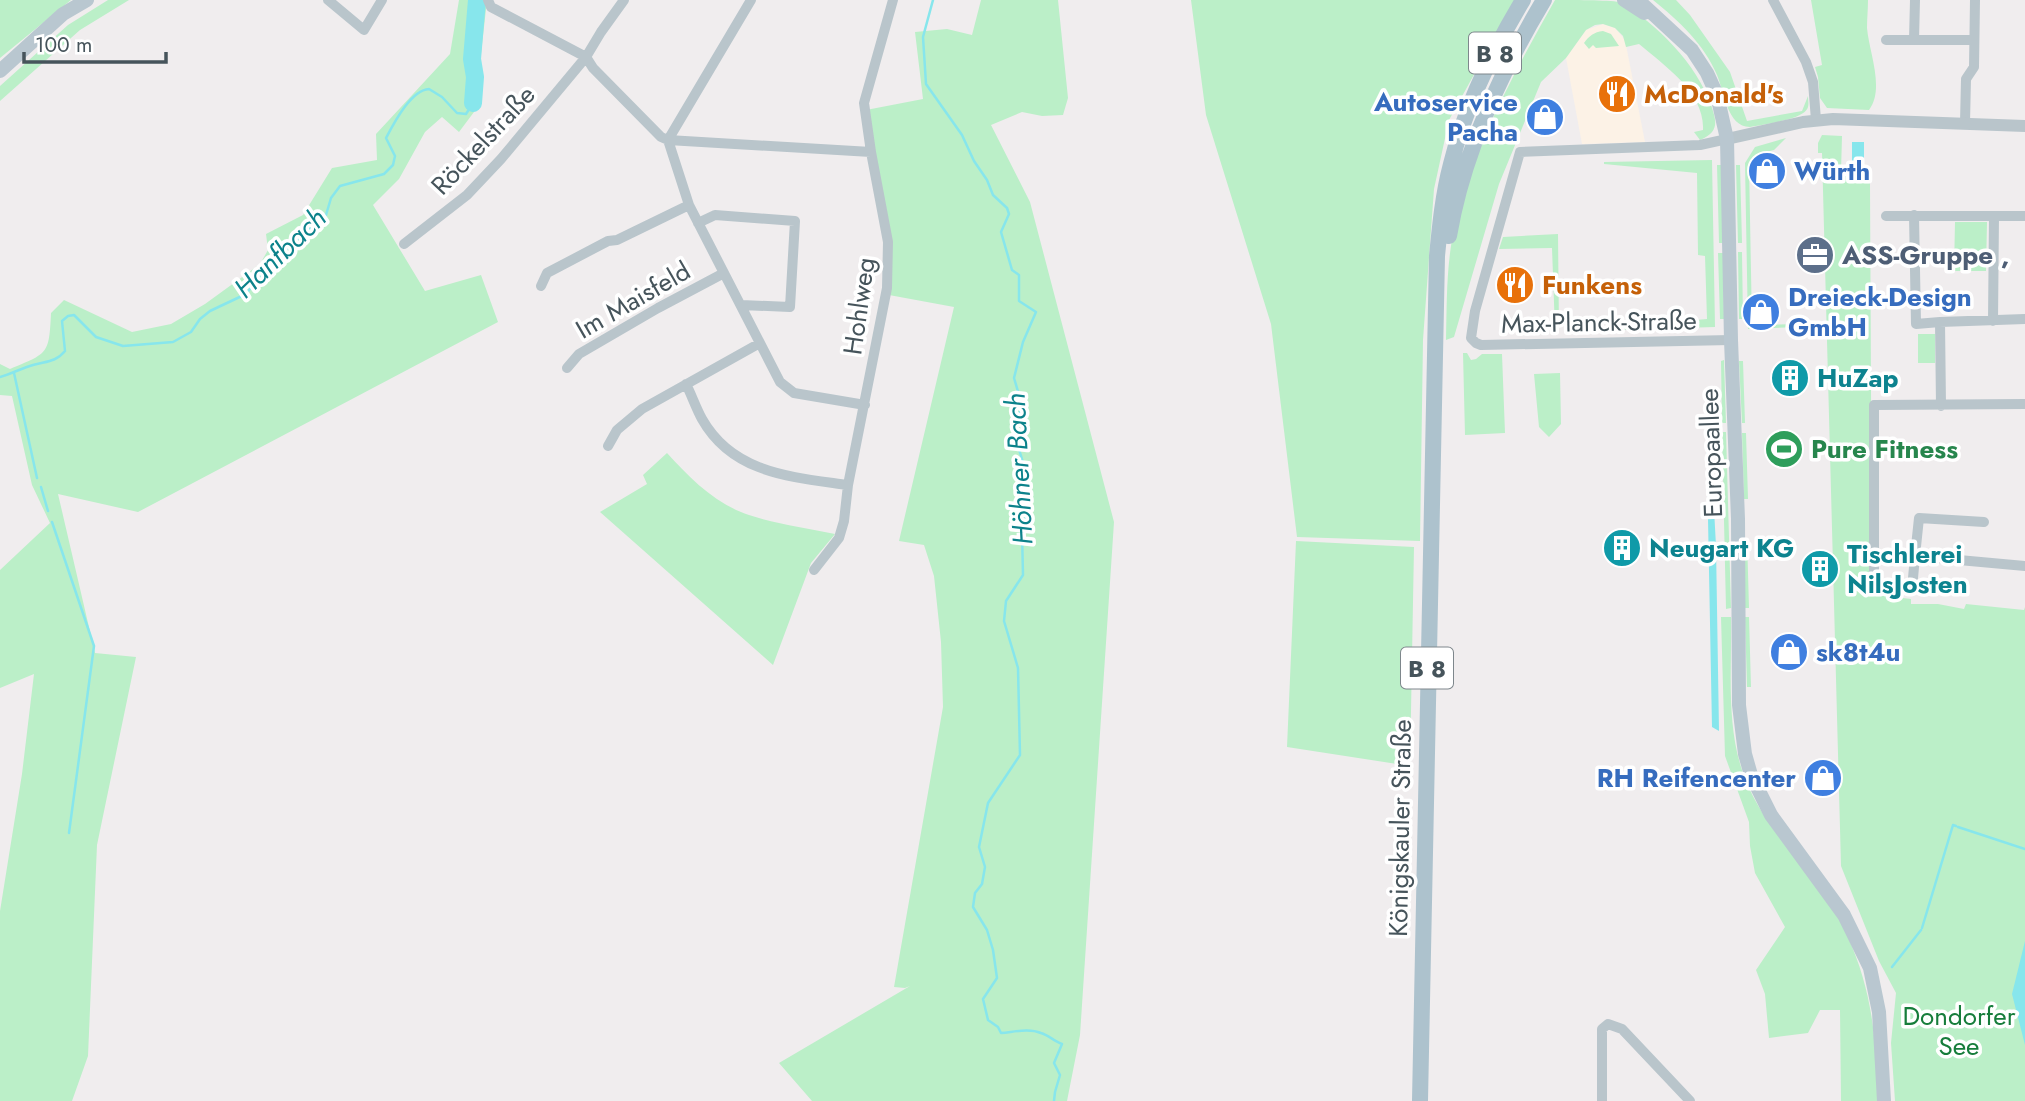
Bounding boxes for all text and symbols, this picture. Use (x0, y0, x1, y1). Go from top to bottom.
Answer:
scale bar (24, 21, 166, 65)
text: 100 m (35, 30, 92, 60)
road number: B 8 (1469, 32, 1521, 74)
restaurant icon: McDonald's (1596, 73, 1638, 115)
place label: McDonald's (1644, 75, 1784, 113)
street label: Röckelstraße (422, 77, 544, 203)
place label: Autoservice Pacha (1373, 83, 1518, 151)
shop icon: Autoservice Pacha (1524, 96, 1566, 138)
shop icon: Würth (1746, 150, 1788, 192)
place label: Würth (1794, 152, 1870, 190)
water label: Hanfbach (224, 198, 336, 308)
office icon: ASS-Gruppe , (1794, 234, 1836, 276)
place label: ASS-Gruppe , (1841, 236, 2009, 274)
street label: Im Maisfeld (569, 252, 697, 348)
street label: Hohlweg (833, 255, 885, 357)
restaurant icon: Funkens (1494, 264, 1536, 306)
place label: Funkens (1542, 266, 1642, 304)
place label: Dreieck-Design GmbH (1788, 278, 1972, 346)
shop icon: Dreieck-Design GmbH (1740, 291, 1782, 333)
street label: Max-Planck-Straße (1501, 301, 1697, 343)
building icon: HuZap (1769, 357, 1811, 399)
place label: HuZap (1817, 359, 1899, 397)
street label: Europaallee (1690, 388, 1732, 518)
water label: Höhner Bach (995, 392, 1043, 546)
sports icon: Pure Fitness (1763, 428, 1805, 470)
place label: Pure Fitness (1811, 430, 1958, 468)
building icon: Neugart KG (1601, 527, 1643, 569)
place label: Neugart KG (1649, 529, 1794, 567)
place label: Tischlerei NilsJosten (1847, 535, 1968, 603)
building icon: Tischlerei NilsJosten (1799, 548, 1841, 590)
shop icon: sk8t4u (1768, 631, 1810, 673)
place label: sk8t4u (1816, 633, 1901, 671)
road number: B 8 (1401, 648, 1453, 688)
street label: Königskauler Straße (1379, 719, 1421, 937)
shop icon: RH Reifencenter (1802, 757, 1844, 799)
place label: RH Reifencenter (1597, 759, 1796, 797)
park label: Dondorfer See (1902, 997, 2016, 1065)

